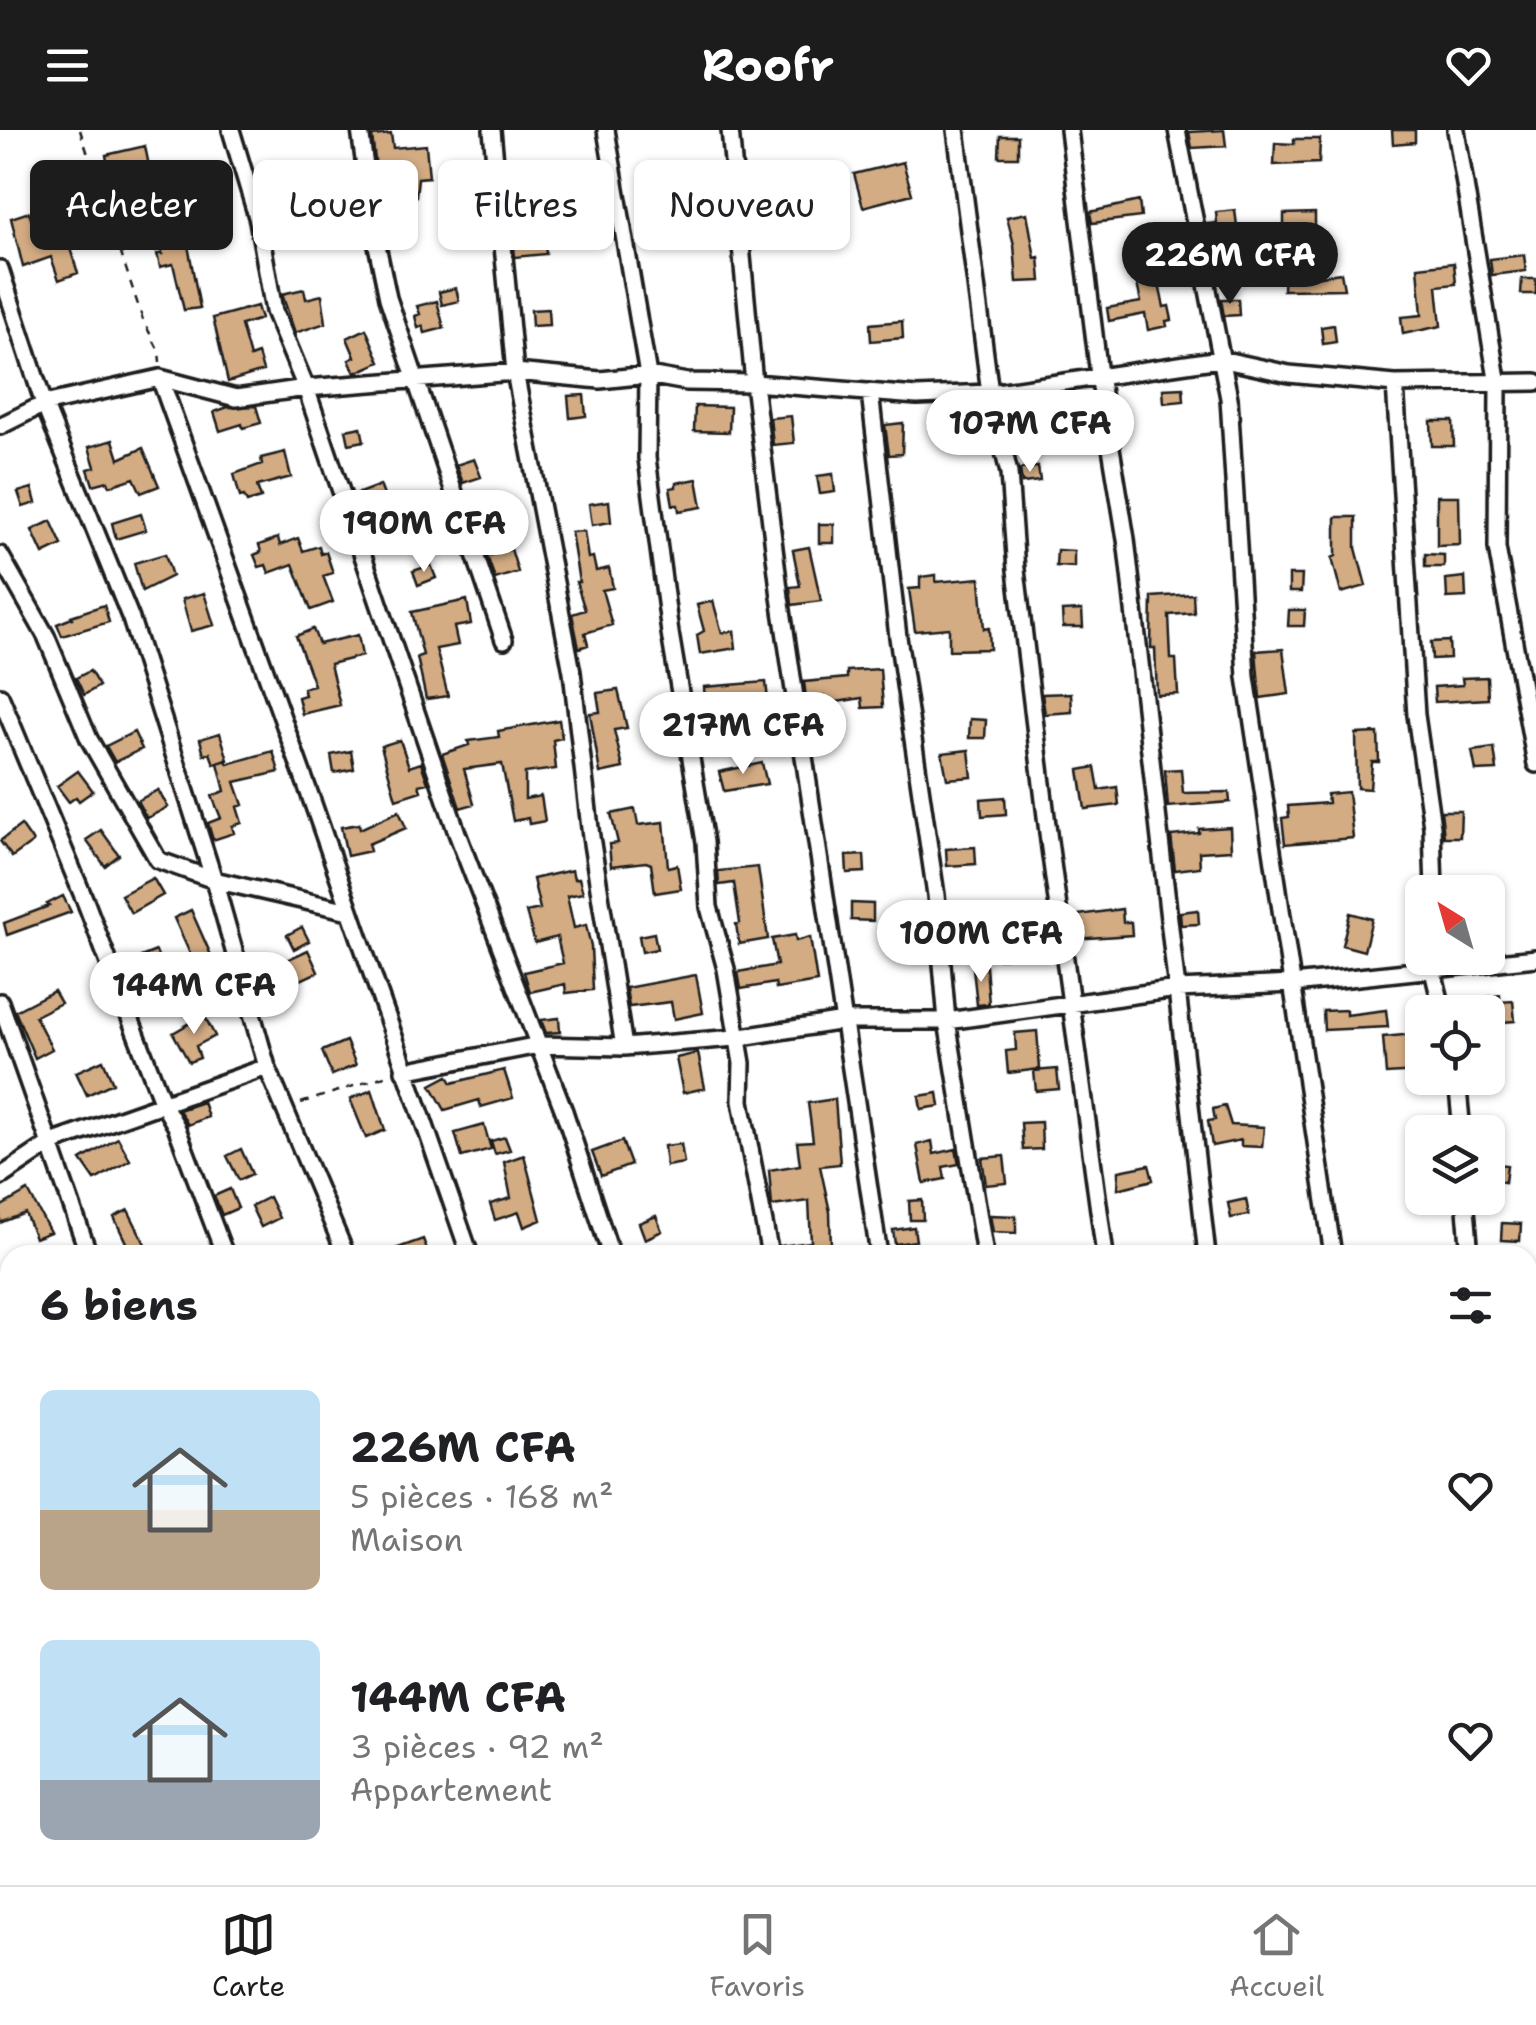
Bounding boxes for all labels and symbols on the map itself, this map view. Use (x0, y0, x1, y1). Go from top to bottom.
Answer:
pin: 226M CFA (1127, 222, 1333, 307)
pin: 107M CFA (927, 390, 1133, 475)
pin: 190M CFA (321, 490, 527, 575)
pin: 217M CFA (640, 692, 846, 777)
north arrow (1405, 875, 1505, 975)
pin: 100M CFA (878, 900, 1084, 985)
pin: 144M CFA (91, 952, 297, 1037)

